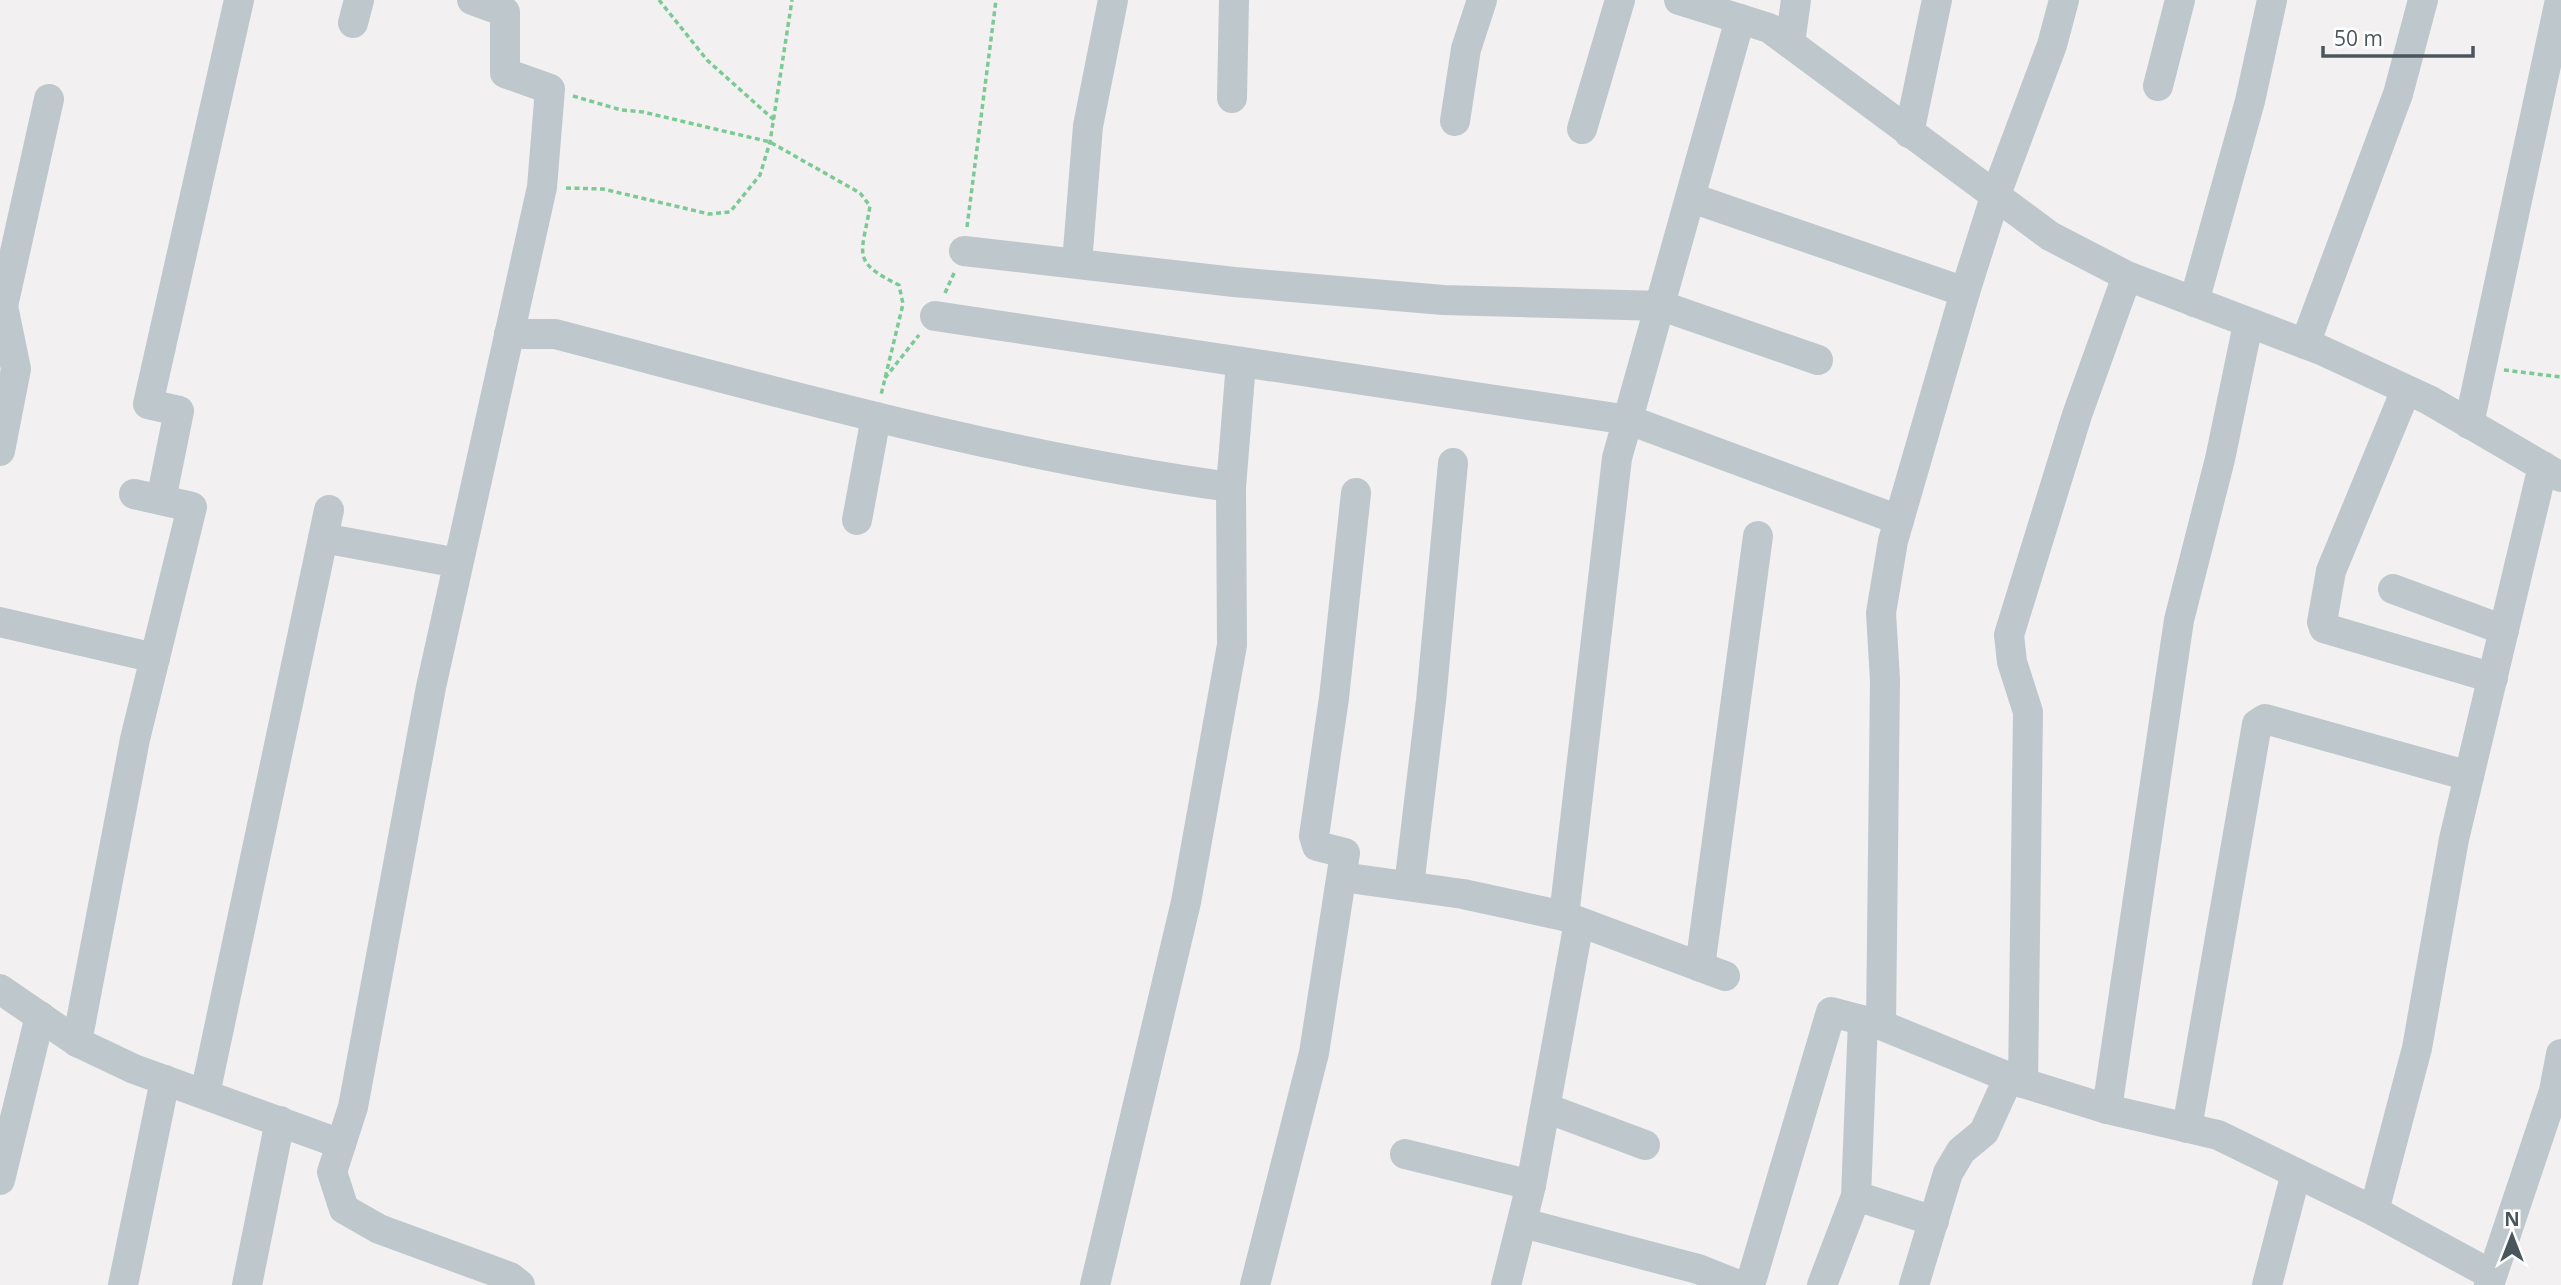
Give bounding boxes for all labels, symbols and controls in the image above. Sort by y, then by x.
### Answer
scale bar [2323,14,2474,58]
text: 50 m [2334,24,2383,52]
north arrow [2477,1201,2547,1271]
text: N [2504,1206,2520,1232]

